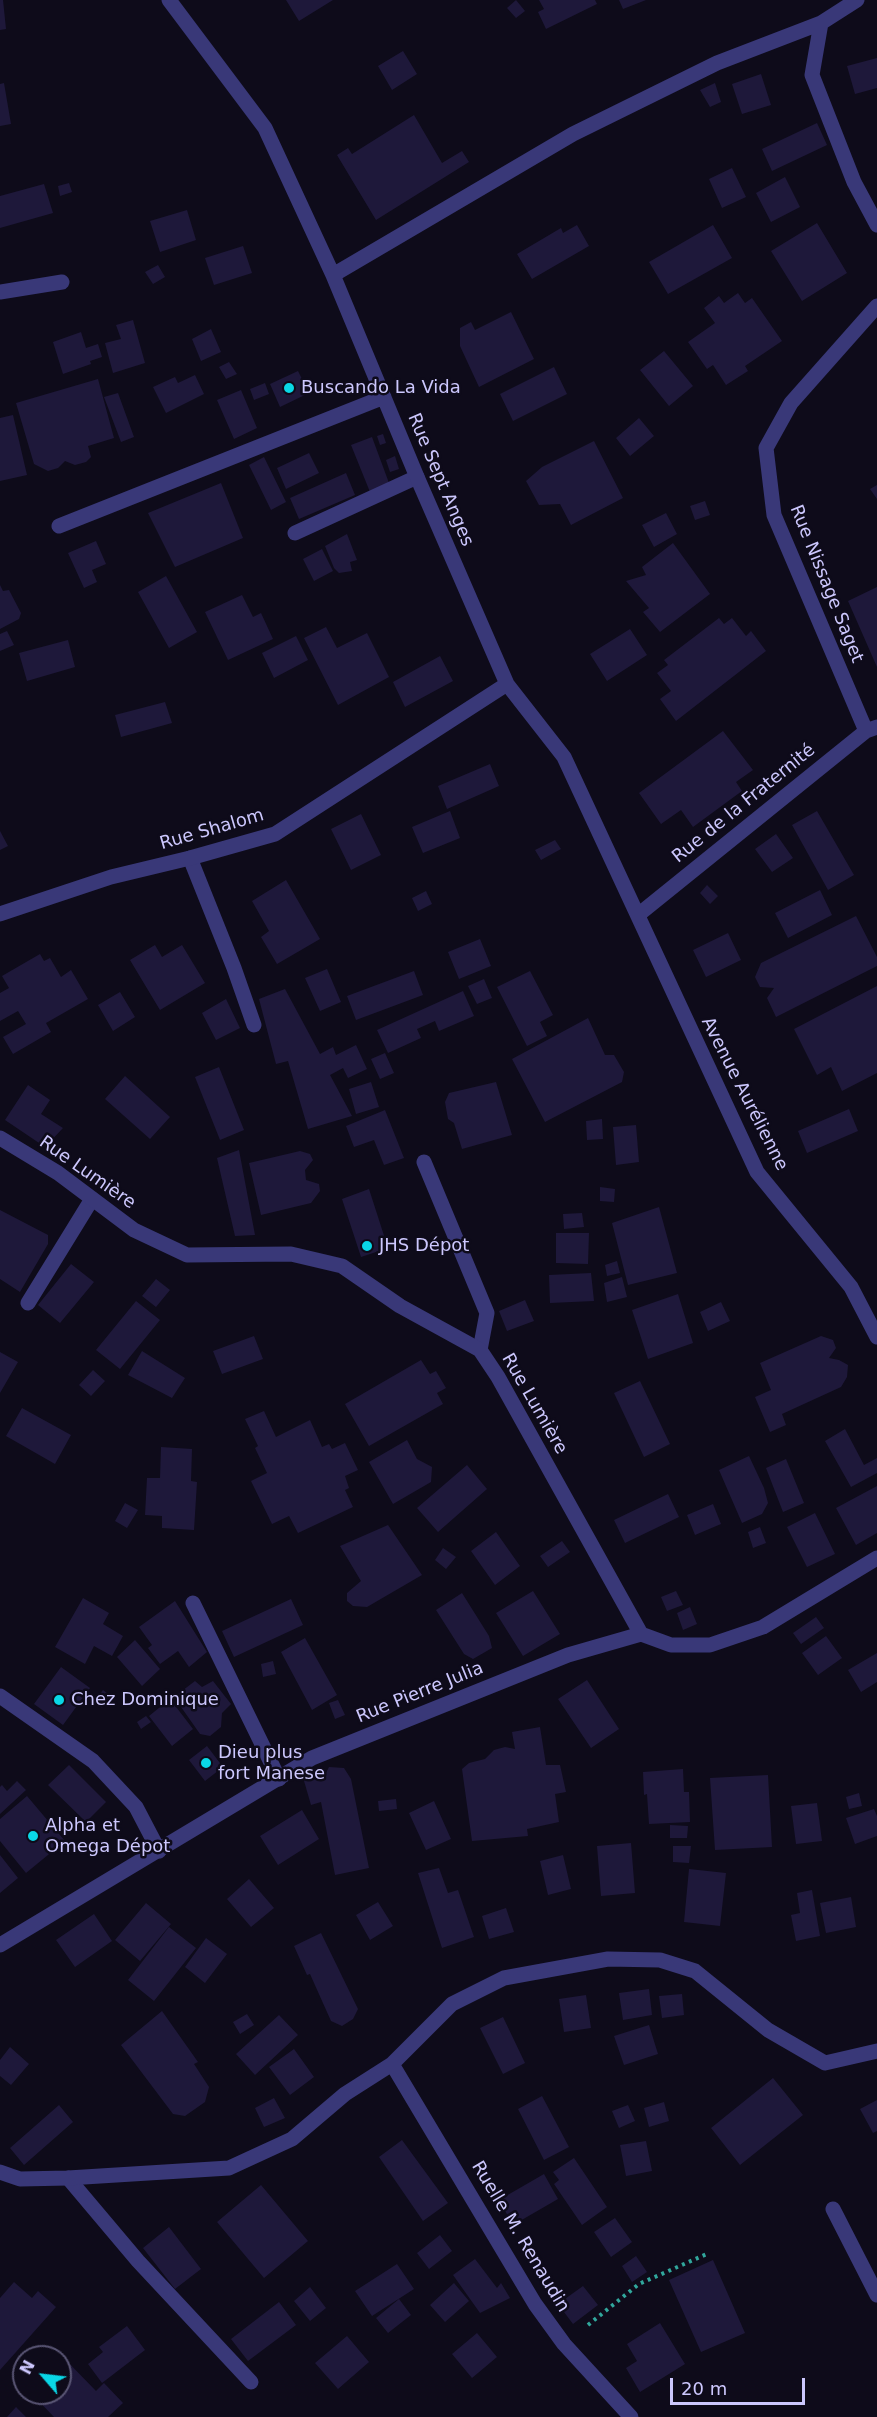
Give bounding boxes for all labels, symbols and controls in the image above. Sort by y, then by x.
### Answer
place label: Buscando La Vida [301,377,461,399]
marker: Buscando La Vida [282,381,296,395]
street label: Rue Sept Anges [402,410,478,550]
street label: Rue Nissage Saget [784,502,868,666]
street label: Rue de la Fraternité [668,740,820,868]
street label: Rue Shalom [157,805,267,855]
street label: Avenue Aurélienne [696,1014,792,1174]
street label: Rue Lumière [35,1132,139,1214]
place label: JHS Dépot [379,1235,469,1257]
marker: JHS Dépot [360,1239,374,1253]
street label: Rue Lumière [496,1350,572,1458]
street label: Rue Pierre Julia [353,1658,487,1728]
place label: Chez Dominique [71,1689,219,1711]
marker: Chez Dominique [52,1693,66,1707]
place label: Dieu plus fort Manese [218,1742,325,1784]
marker: Dieu plus fort Manese [199,1756,213,1770]
place label: Alpha et Omega Dépot [45,1815,170,1858]
marker: Alpha et Omega Dépot [26,1829,40,1843]
street label: Ruelle M. Renaudin [466,2158,574,2316]
north arrow [12,2345,72,2405]
text: N [16,2357,39,2378]
scale bar [673,2366,808,2404]
text: 20 m [681,2378,727,2399]

